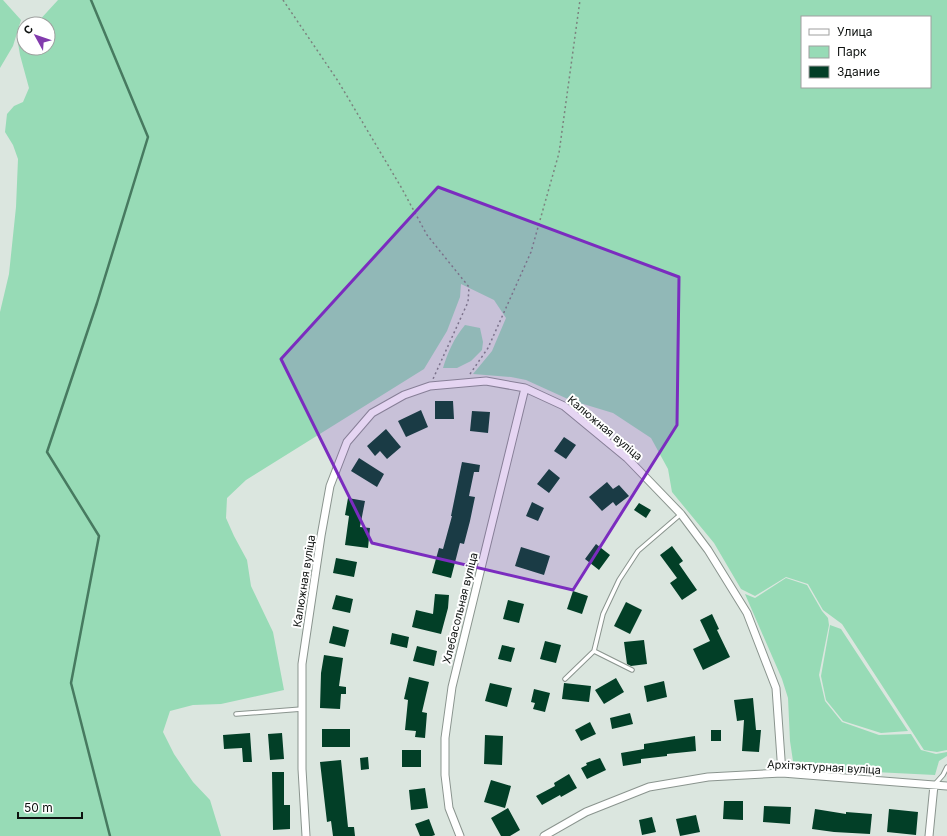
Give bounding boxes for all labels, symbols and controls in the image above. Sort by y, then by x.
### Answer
north arrow [16,16,56,56]
legend [801,16,931,88]
text: С [20,22,36,37]
text: Улица [837,24,872,39]
text: Парк [837,44,867,59]
text: Здание [837,64,880,79]
street label: Калюжная вуліца [565,393,645,463]
street label: Калюжная вуліца [290,534,318,628]
street label: Хлебасольная вуліца [439,551,481,665]
street label: Архітэктурная вуліца [767,757,881,777]
scale bar [18,794,82,820]
text: 50 m [24,800,53,815]

